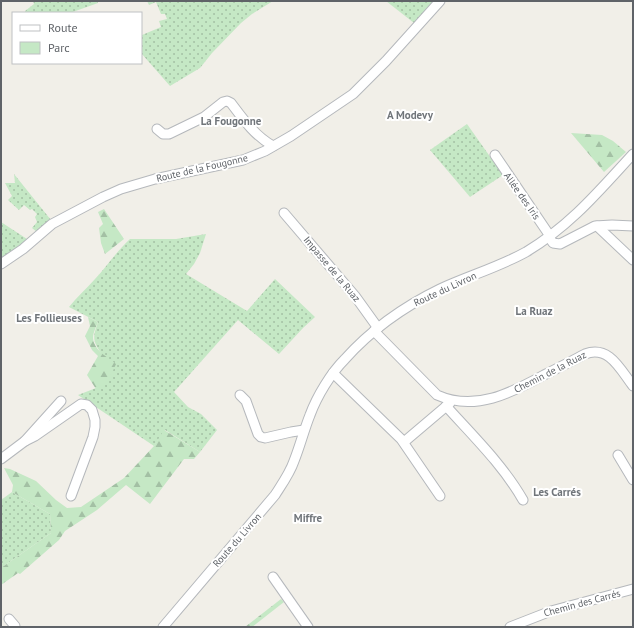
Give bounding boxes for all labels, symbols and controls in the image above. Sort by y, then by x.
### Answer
legend [12,12,142,64]
text: Route [48,20,78,35]
text: Parc [48,40,70,55]
district label: A Modevy [387,108,434,122]
district label: La Fougonne [201,114,262,128]
street label: Route de la Fougonne [155,151,249,185]
street label: Allée des Iris [501,170,543,222]
street label: Impasse de la Ruaz [301,233,363,305]
street label: Route du Livron [412,269,478,309]
district label: La Ruaz [516,304,552,318]
district label: Les Follieuses [16,311,82,325]
street label: Chemin de la Ruaz [512,348,588,396]
district label: Les Carrés [533,485,581,499]
street label: Route du Livron [210,510,264,570]
district label: Miffre [294,511,323,525]
street label: Chemin des Carrés [542,586,622,620]

